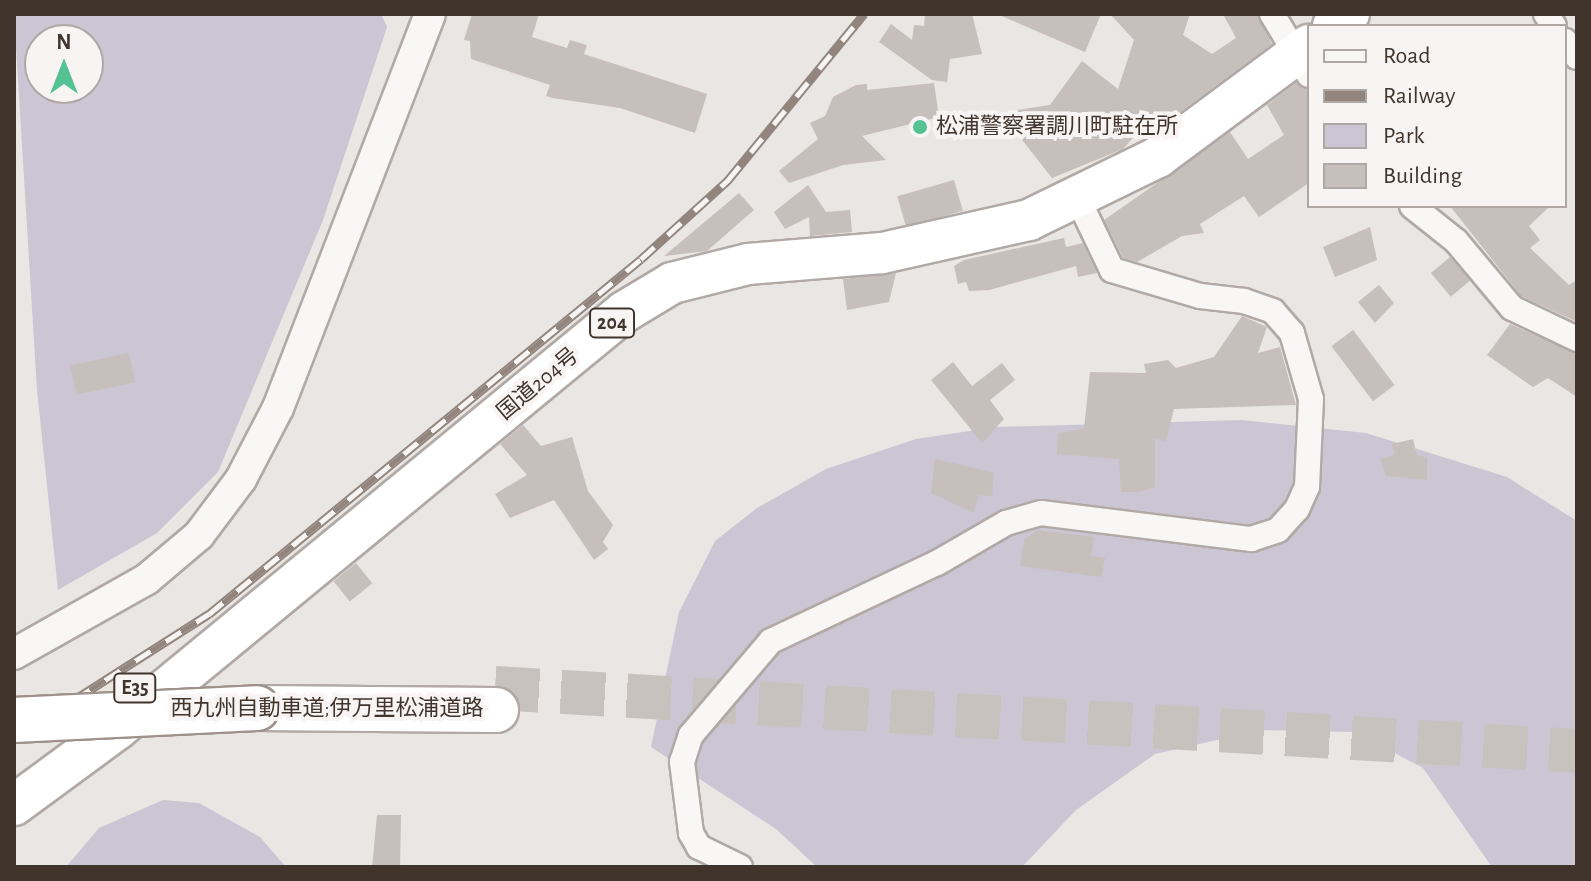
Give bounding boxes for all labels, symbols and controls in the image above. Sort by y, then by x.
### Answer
north arrow [24,24,104,104]
legend [1307,24,1567,208]
text: N [56,31,72,53]
text: Road [1383,44,1431,68]
text: Railway [1383,84,1455,108]
place label: 松浦警察署調川町駐在所 [936,114,1178,140]
marker: 松浦警察署調川町駐在所 [911,118,929,136]
text: Park [1383,124,1424,148]
text: Building [1383,164,1462,188]
road number: 204 [588,307,636,339]
street label: 国道204号 [492,342,584,426]
road number: E35 [113,672,157,704]
street label: 西九州自動車道;伊万里松浦道路 [170,696,484,722]

